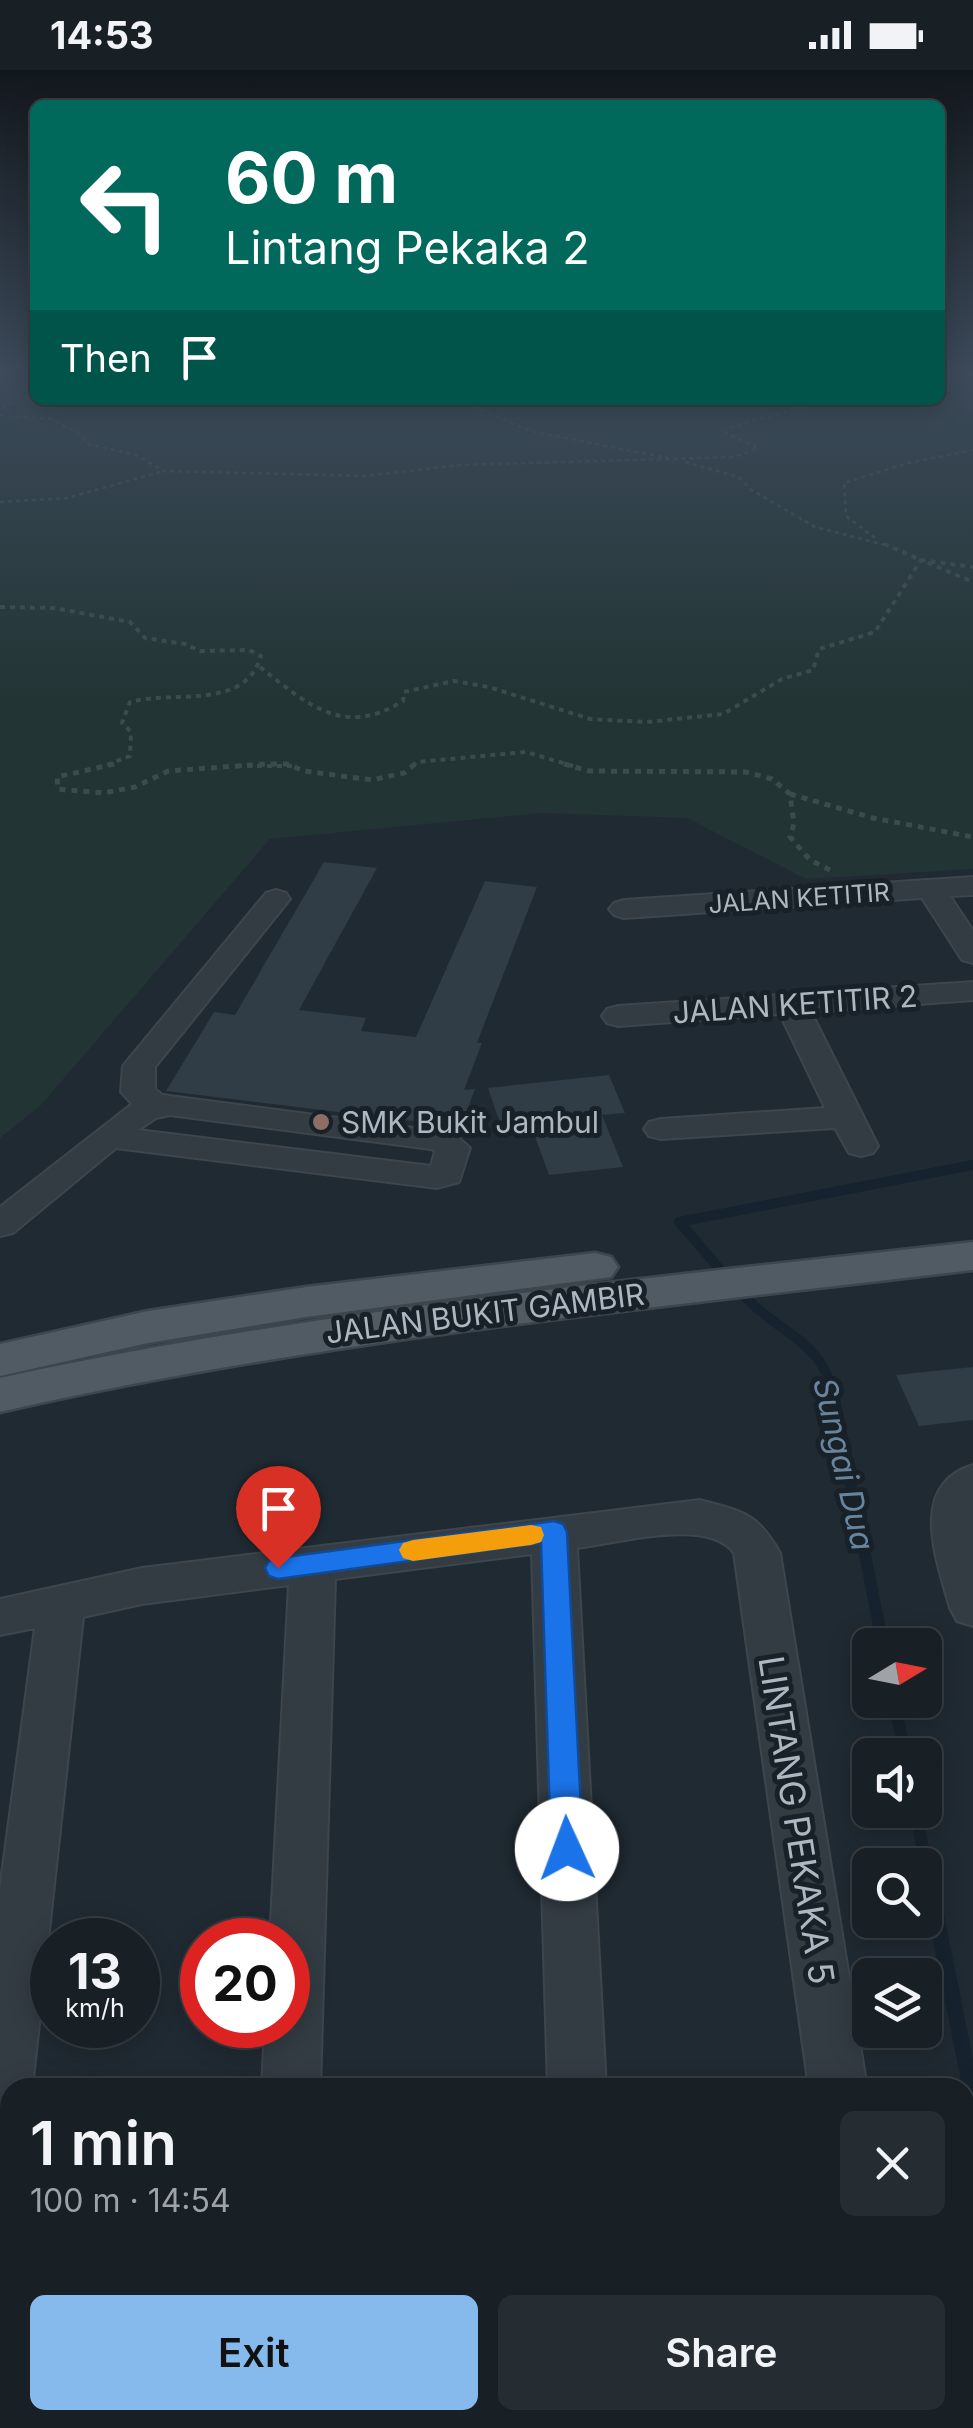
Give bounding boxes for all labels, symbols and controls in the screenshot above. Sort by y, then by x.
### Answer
text: 14:53 [50,12,154,58]
text: 60 m [225,135,398,220]
icon: left [60,140,190,270]
text: Lintang Pekaka 2 [225,220,590,275]
icon: arrive [172,330,227,385]
text: Then [60,335,152,381]
street label: JALAN KETITIR [707,877,891,919]
street label: JALAN KETITIR 2 [672,977,918,1031]
place label: SMK Bukit Jambul [341,1104,599,1140]
marker: SMK Bukit Jambul [310,1111,332,1133]
street label: JALAN BUKIT GAMBIR [324,1276,646,1350]
water label: Sungai Dua [805,1374,883,1554]
pin [236,1466,321,1569]
icon: arrive [251,1481,306,1536]
north arrow [852,1628,942,1718]
map controls [852,1628,942,2048]
street label: LINTANG PEKAKA 5 [750,1653,844,1987]
button: sound [852,1738,942,1828]
position arrow [515,1797,619,1901]
button: search [852,1848,942,1938]
speed limit sign: 20 [180,1918,310,2048]
text: 13 [68,1941,122,2001]
button: layers [852,1958,942,2048]
text: km/h [65,1993,125,2023]
text: 1 min [30,2107,177,2179]
button: close [840,2111,945,2216]
text: 100 m · 14:54 [30,2181,231,2220]
button: Exit [30,2295,478,2410]
button: Share [498,2295,945,2410]

